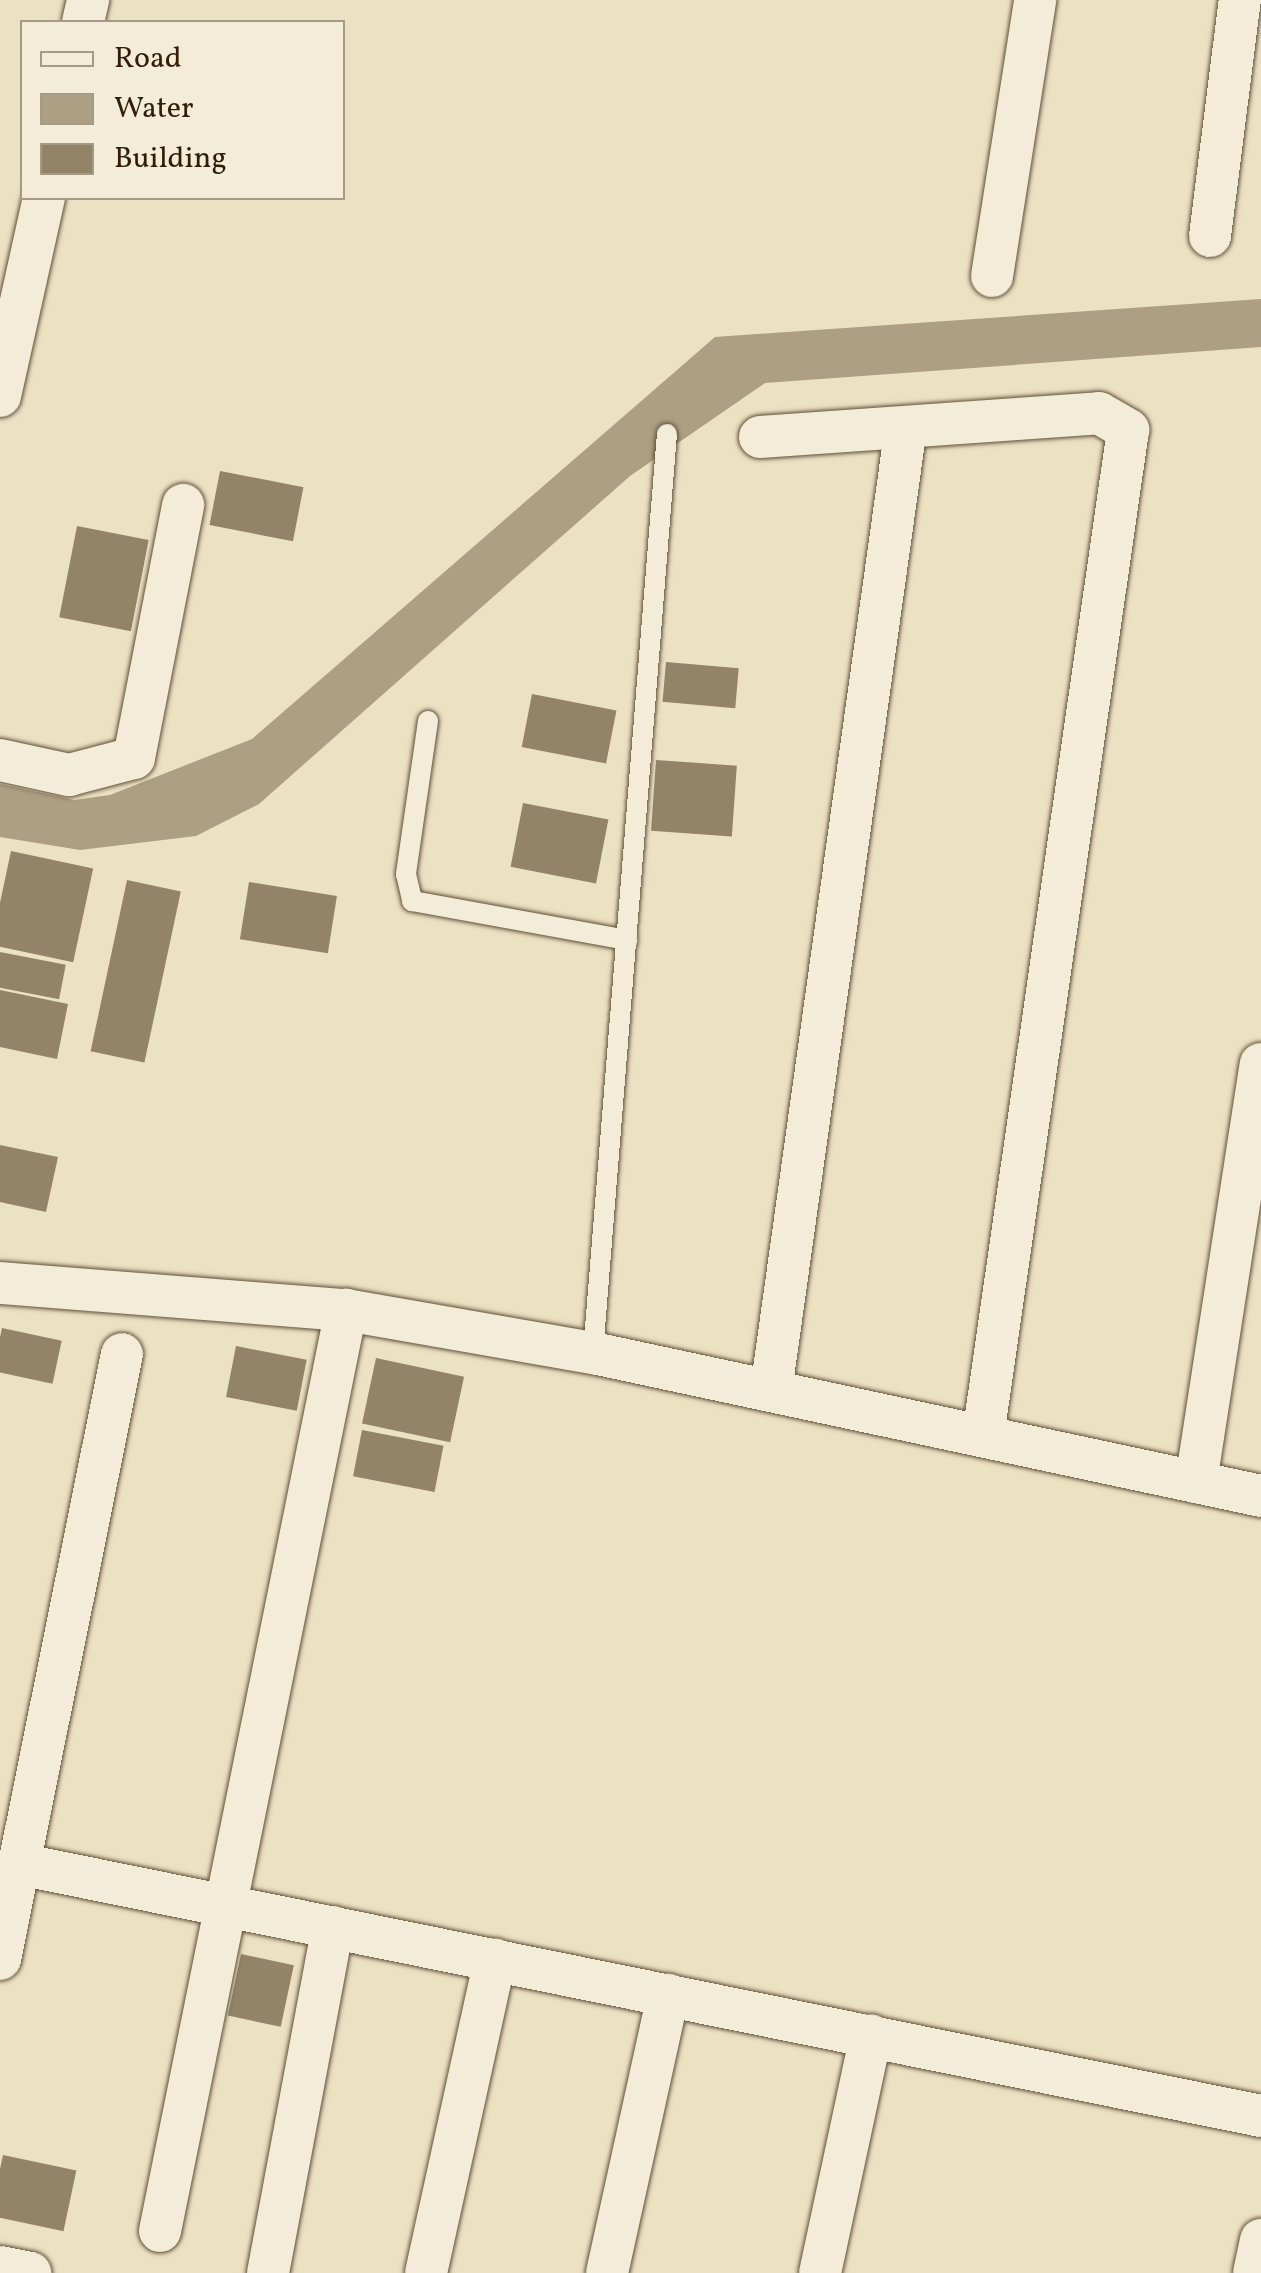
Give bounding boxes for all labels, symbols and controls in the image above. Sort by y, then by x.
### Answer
legend [20,20,345,200]
text: Road [114,38,182,80]
text: Water [114,88,194,130]
text: Building [114,138,227,180]

